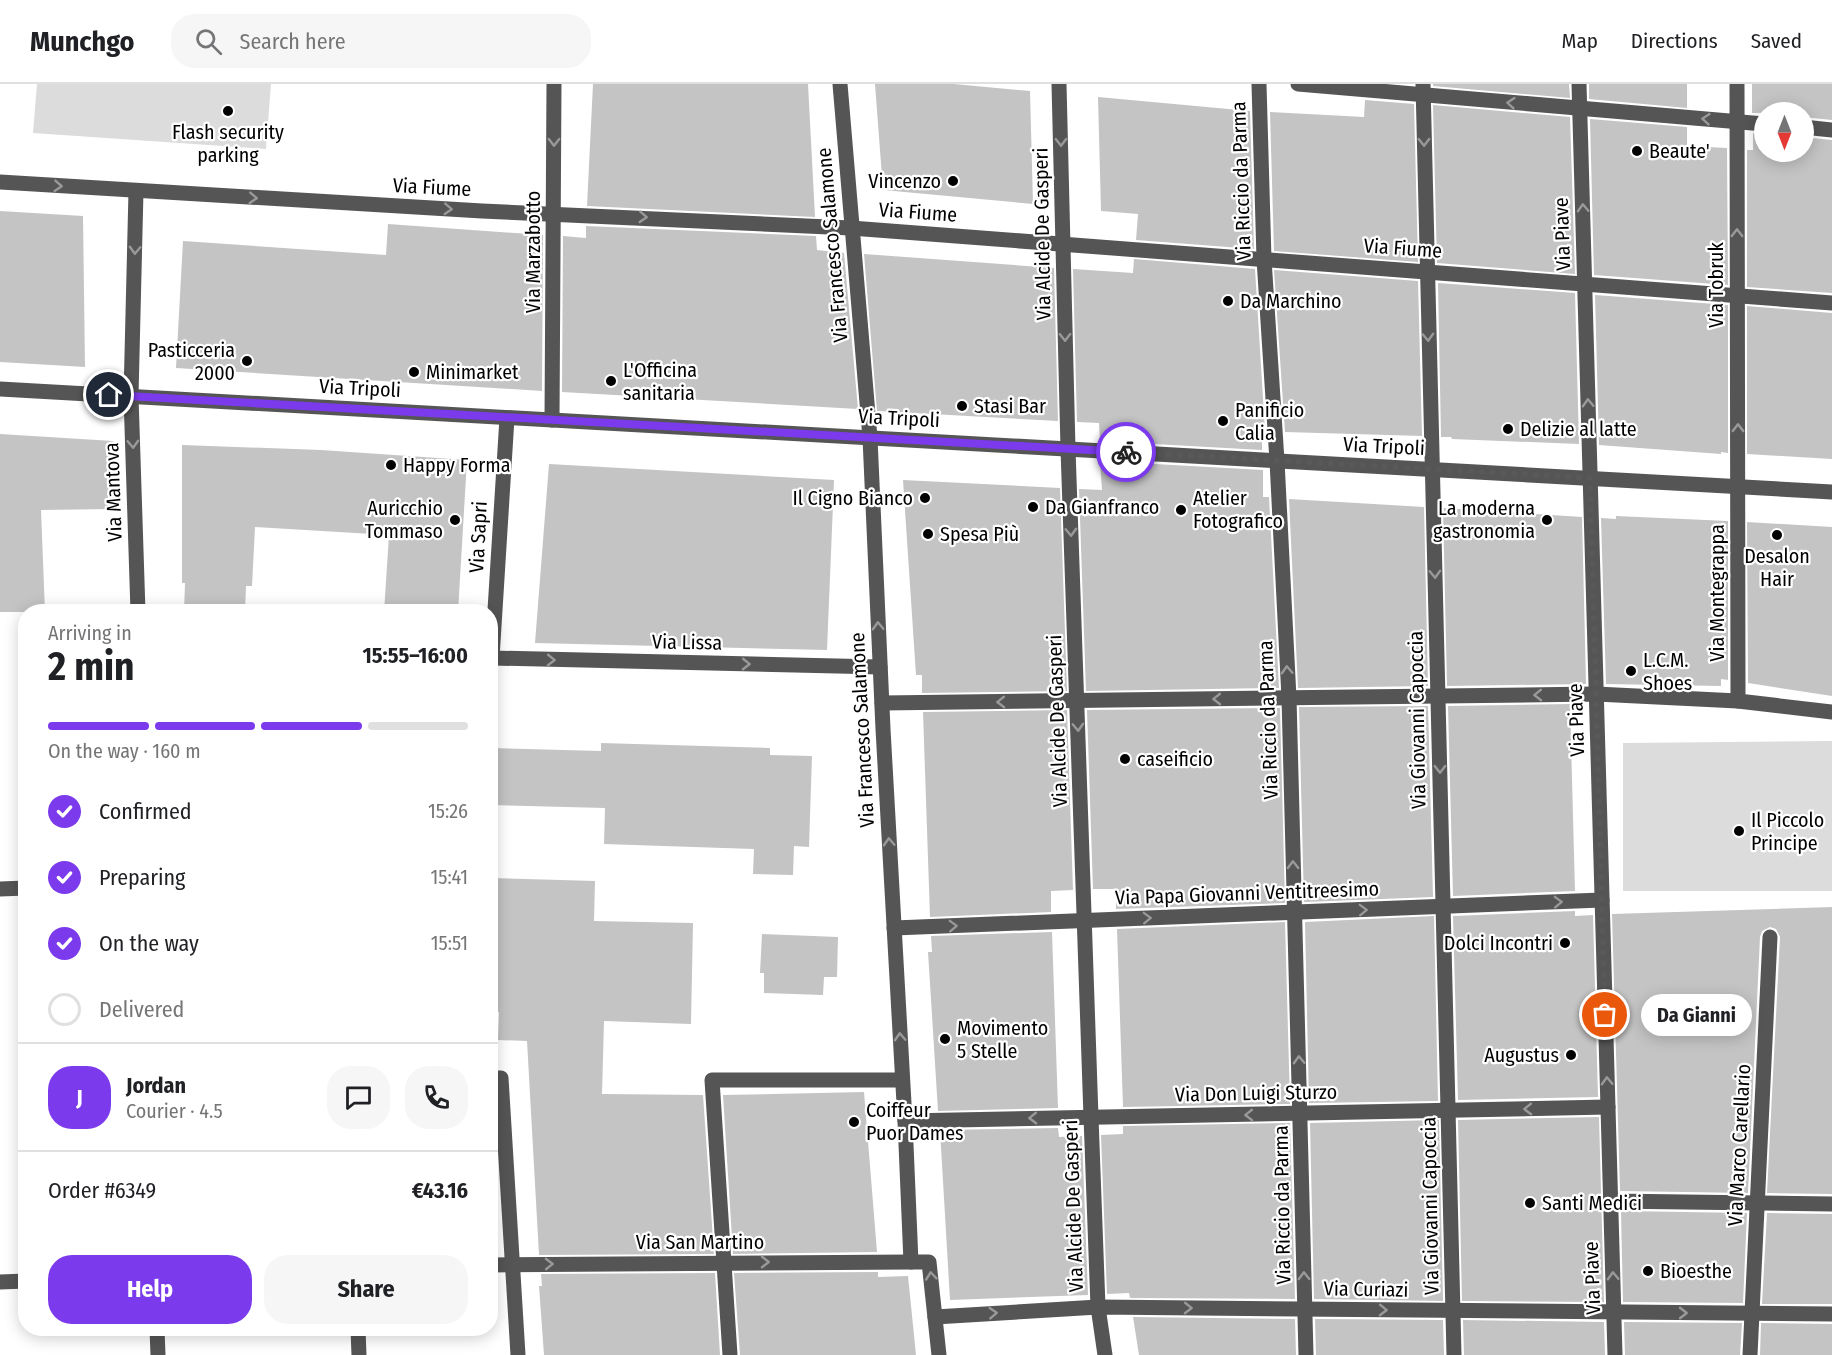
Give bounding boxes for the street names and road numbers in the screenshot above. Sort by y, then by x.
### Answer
street label: Via Riccio da Parma [1226,101,1256,261]
street label: Via Francesco Salamone [812,147,852,343]
street label: Via Alcide De Gasperi [1028,147,1056,321]
street label: Via Fiume [392,173,472,201]
street label: Via Marzabotto [521,191,545,313]
street label: Via Fiume [878,197,958,227]
street label: Via Piave [1549,197,1575,271]
street label: Via Fiume [1363,233,1443,263]
street label: Via Tobruk [1704,241,1728,328]
street label: Via Tripoli [318,374,402,402]
street label: Via Tripoli [857,404,941,432]
street label: Via Tripoli [1342,432,1426,460]
street label: Via Mantova [99,442,127,542]
street label: Via Sapri [464,500,492,574]
street label: Via Montegrappa [1705,524,1729,662]
street label: Via Lissa [652,629,722,655]
street label: Via Giovanni Capoccia [1403,631,1431,809]
street label: Via Francesco Salamone [845,632,879,828]
street label: Via Alcide De Gasperi [1042,634,1072,808]
street label: Via Riccio da Parma [1253,640,1283,800]
street label: Via Piave [1563,683,1589,757]
street label: Via Papa Giovanni Ventitreesimo [1115,876,1379,910]
street label: Via Marco Carellario [1723,1063,1755,1227]
street label: Via Don Luigi Sturzo [1175,1080,1337,1106]
street label: Via Giovanni Capoccia [1416,1117,1444,1295]
street label: Via Alcide De Gasperi [1058,1119,1088,1293]
street label: Via Riccio da Parma [1269,1125,1295,1285]
street label: Via San Martino [636,1230,764,1254]
street label: Via Piave [1579,1241,1605,1315]
street label: Via Curiazi [1323,1276,1409,1302]

